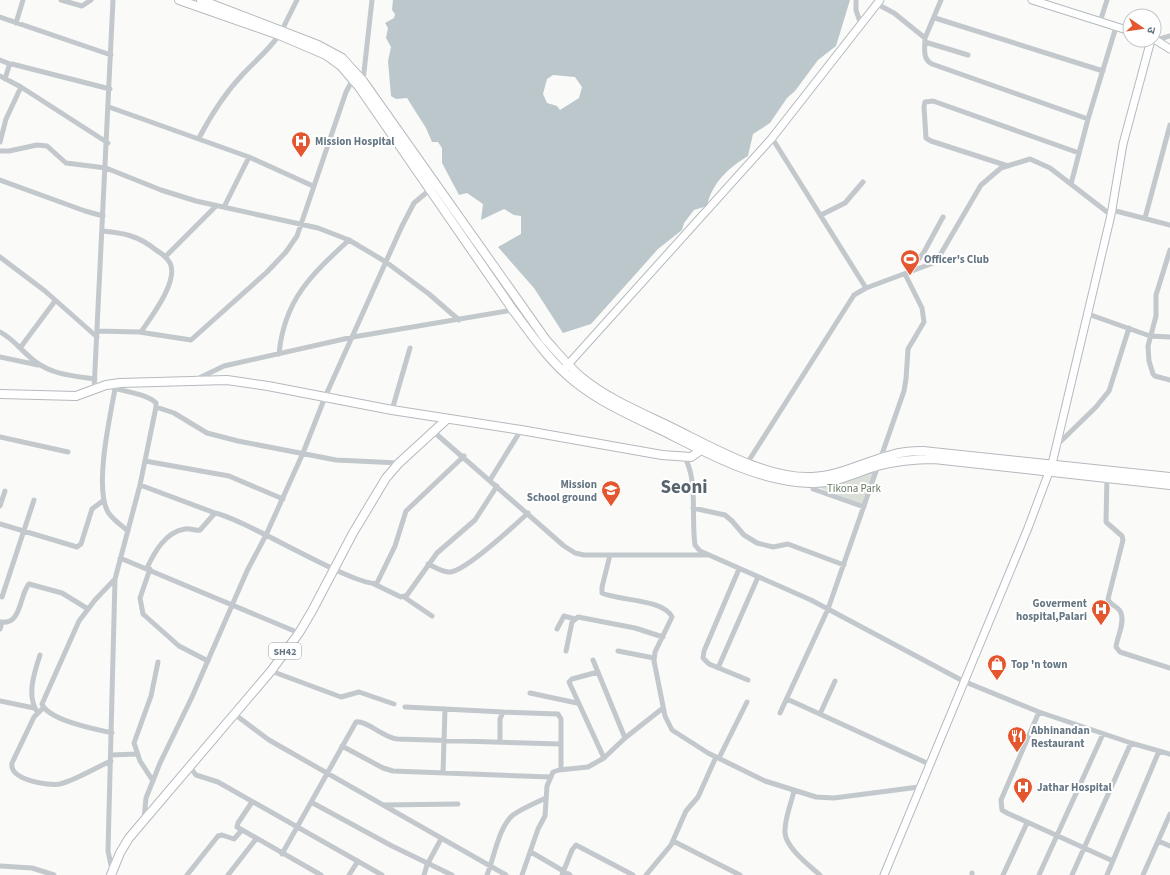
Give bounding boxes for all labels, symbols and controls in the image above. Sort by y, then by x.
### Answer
north arrow [1122,8,1162,48]
text: उ [1143,25,1159,36]
hospital icon: Mission Hospital [290,130,312,158]
place label: Mission Hospital [315,134,395,149]
sports icon: Officer's Club [899,248,921,276]
place label: Officer's Club [924,252,989,267]
district label: Seoni [660,474,708,501]
place label: Mission School ground [527,477,597,505]
school or university icon: Mission School ground [600,479,622,507]
park label: Tikona Park [827,481,882,496]
place label: Goverment hospital,Palari [1016,596,1088,624]
hospital icon: Goverment hospital,Palari [1090,598,1112,626]
road number: SH42 [269,643,301,659]
shop icon: Top 'n town [986,653,1008,681]
place label: Top 'n town [1011,657,1068,672]
place label: Abhinandan Restaurant [1030,723,1090,751]
restaurant icon: Abhinandan Restaurant [1006,725,1028,753]
hospital icon: Jathar Hospital [1012,776,1034,804]
place label: Jathar Hospital [1037,780,1113,795]

